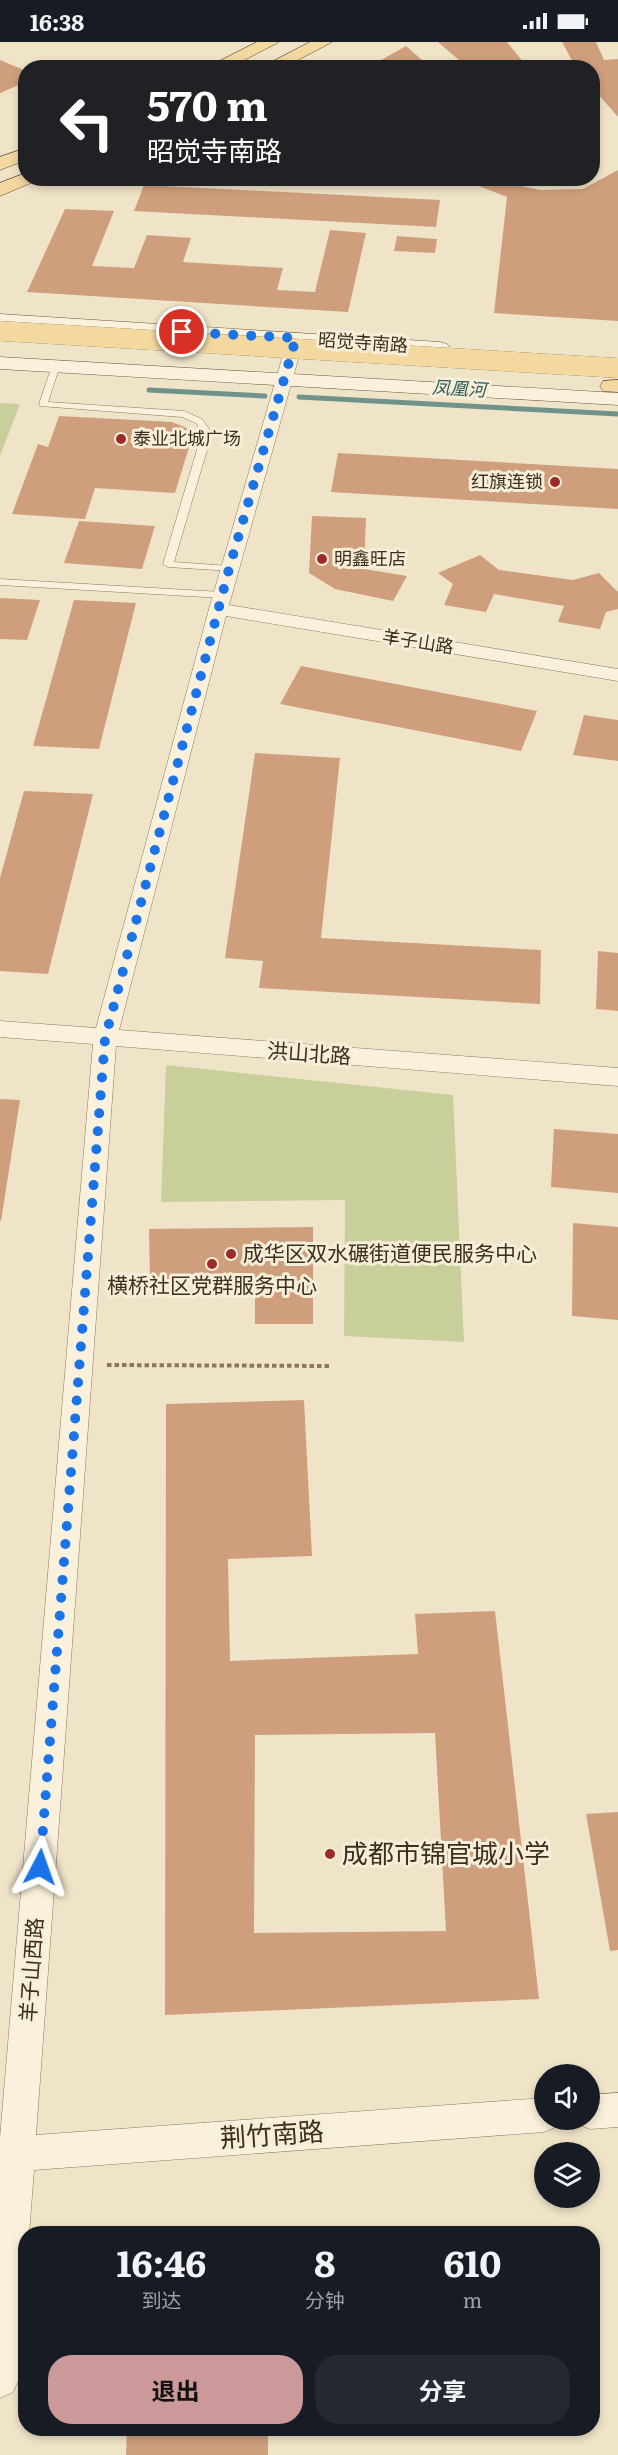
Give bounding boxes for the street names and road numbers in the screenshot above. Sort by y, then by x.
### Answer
street label: 昭觉寺南路 [317,325,409,358]
street label: 羊子山路 [381,622,456,659]
street label: 洪山北路 [266,1033,352,1070]
street label: 羊子山西路 [10,1916,49,2023]
street label: 荆竹南路 [219,2109,325,2156]

